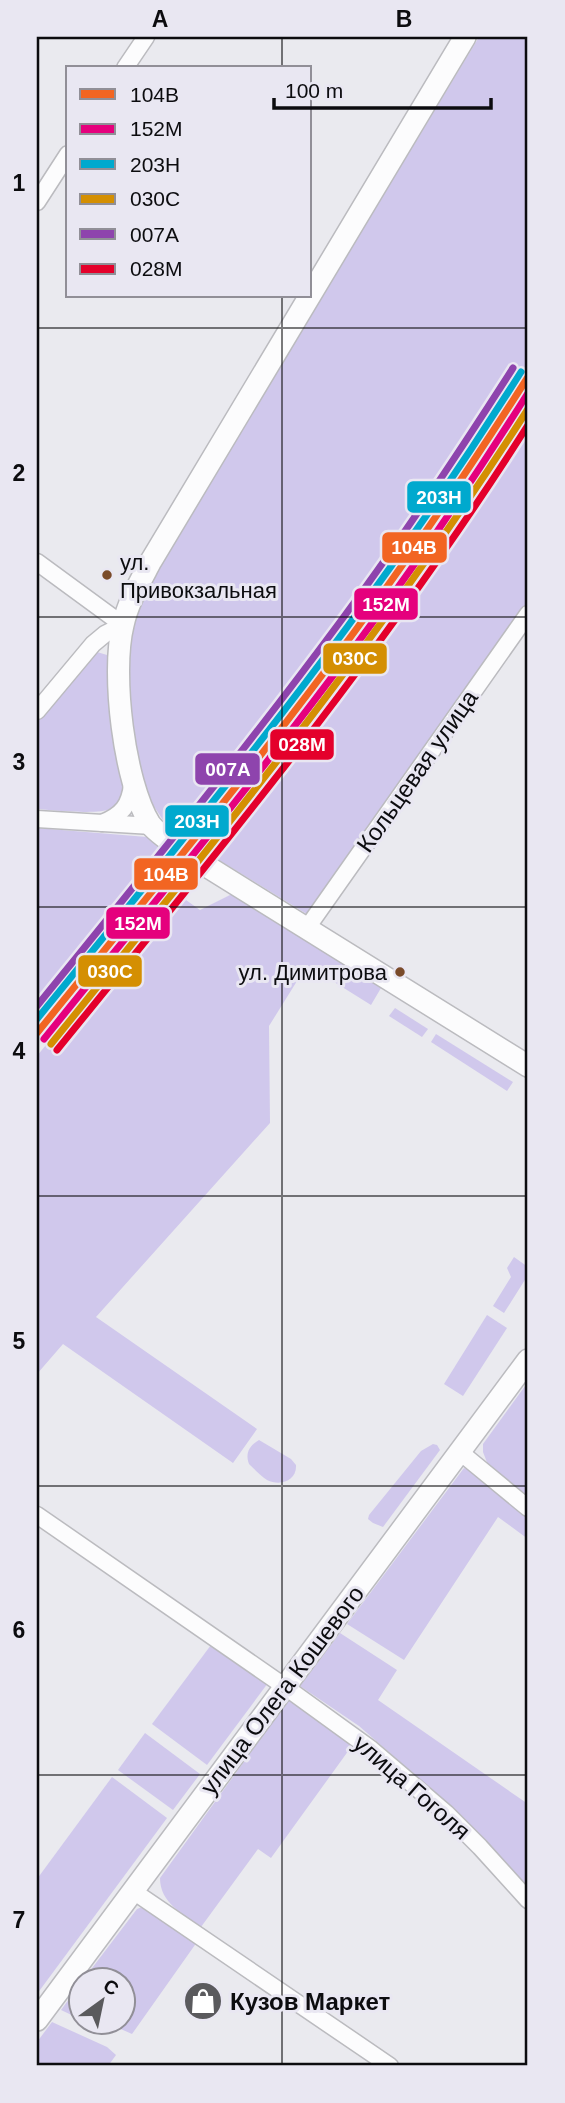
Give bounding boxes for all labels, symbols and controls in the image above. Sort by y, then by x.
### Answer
text: A [152,6,168,32]
text: B [396,6,412,32]
legend [66,66,312,298]
scale bar [274,66,491,110]
text: 100 m [285,79,343,102]
text: 104В [130,83,179,106]
text: 152М [130,117,183,140]
text: 203Н [130,153,180,176]
text: 1 [13,170,26,196]
text: 030C [130,187,180,210]
text: 007А [130,223,179,246]
text: 028М [130,257,183,280]
text: 2 [13,460,25,486]
line badge: 203Н [406,480,472,514]
text: 203Н [416,487,462,508]
line badge: 104В [381,531,448,564]
text: 104В [391,537,437,558]
place label: ул. Привокзальная [120,550,277,603]
marker: ул. Привокзальная [100,568,114,582]
line badge: 152М [353,587,419,621]
text: 152М [362,594,410,615]
line badge: 030C [322,642,388,675]
text: 030C [332,648,378,669]
street label: Кольцевая улица [351,684,483,857]
line badge: 028М [269,728,335,761]
text: 028М [278,734,326,755]
text: 3 [13,749,25,775]
line badge: 007А [194,752,261,786]
text: 007А [205,759,251,780]
line badge: 203Н [164,804,230,838]
text: 203Н [174,811,220,832]
line badge: 104В [133,857,199,891]
text: 104В [143,864,189,885]
line badge: 152М [105,906,171,940]
text: 152М [114,913,162,934]
line badge: 030C [77,954,143,988]
place label: ул. Димитрова [239,960,388,985]
text: 030C [87,961,133,982]
marker: ул. Димитрова [393,965,407,979]
text: 4 [13,1038,26,1064]
text: 5 [13,1328,26,1354]
street label: улица Олега Кошевого [195,1580,369,1800]
text: 6 [13,1617,25,1643]
street label: улица Гоголя [348,1729,476,1845]
text: 7 [13,1907,25,1933]
north arrow [66,1966,136,2036]
text: С [100,1975,123,2000]
shop icon: Кузов Маркет [182,1980,224,2022]
place label: Кузов Маркет [230,1988,390,2015]

